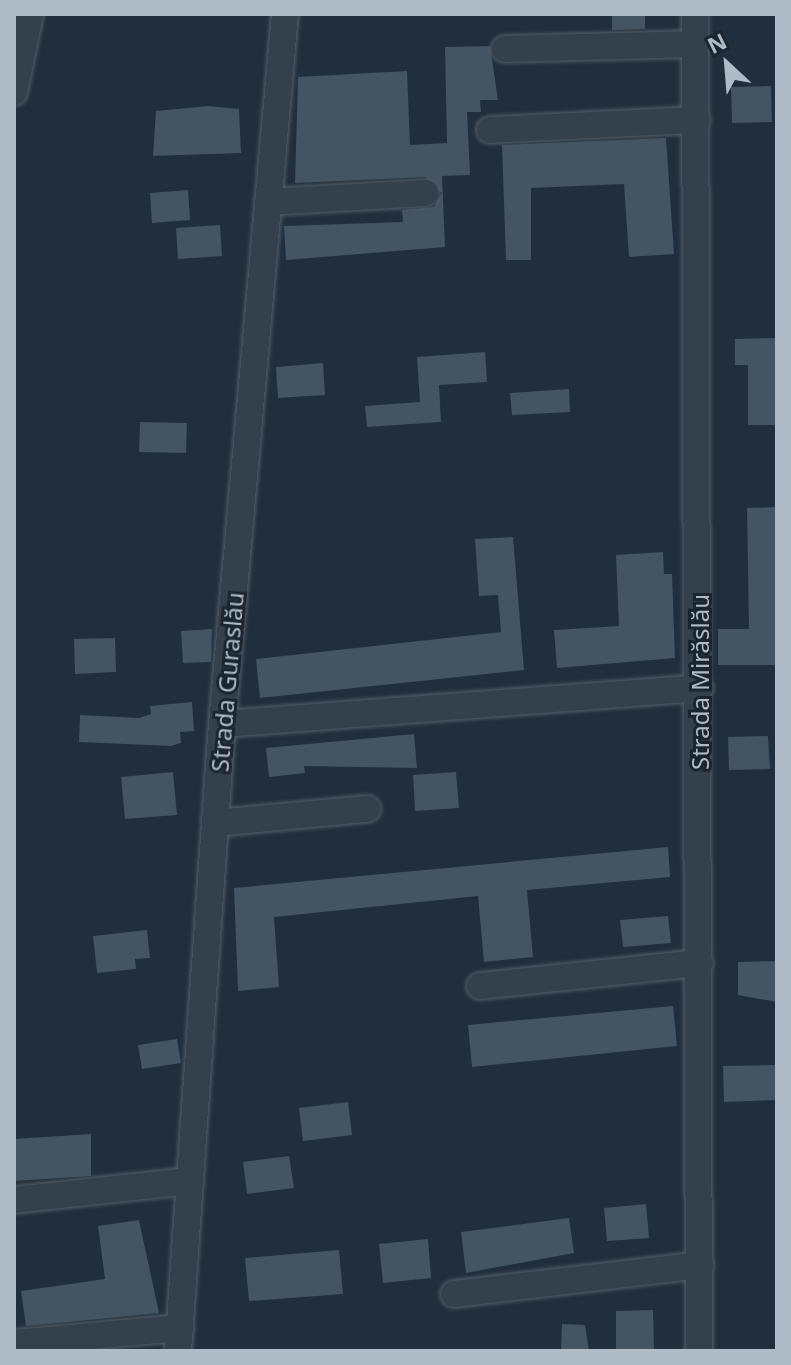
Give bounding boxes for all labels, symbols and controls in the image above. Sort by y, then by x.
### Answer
north arrow [687,24,767,104]
text: N [702,25,731,60]
street label: Strada Guraslău [205,591,249,773]
street label: Strada Mirăslău [686,594,714,770]

